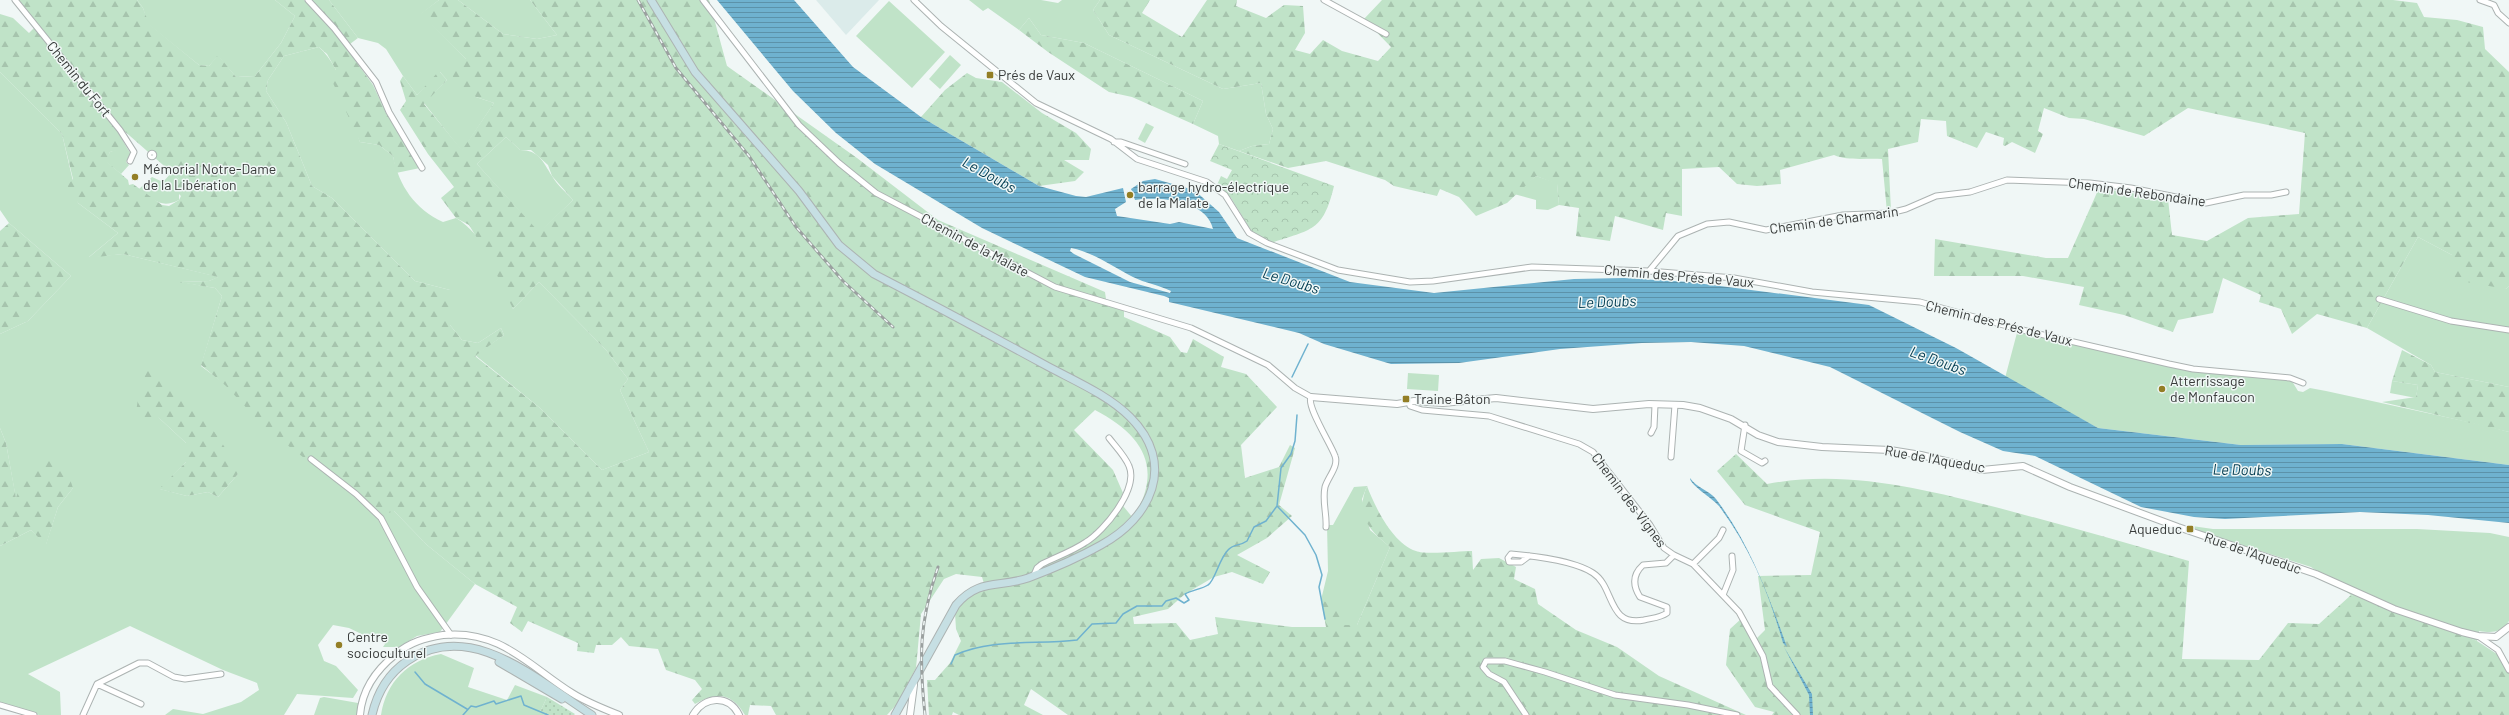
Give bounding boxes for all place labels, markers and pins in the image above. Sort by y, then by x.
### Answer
place label: Prés de Vaux [998,66,1075,83]
marker: Prés de Vaux [985,70,995,80]
place label: Mémorial Notre-Dame de la Libération [143,160,276,193]
marker: Mémorial Notre-Dame de la Libération [130,172,140,182]
place label: barrage hydro-électrique de la Malate [1138,178,1289,211]
marker: barrage hydro-électrique de la Malate [1125,190,1135,200]
place label: Atterrissage de Monfaucon [2170,372,2255,405]
marker: Atterrissage de Monfaucon [2157,384,2167,394]
place label: Traine Bâton [1414,390,1491,407]
marker: Traine Bâton [1401,394,1411,404]
place label: Aqueduc [2129,520,2182,537]
marker: Aqueduc [2185,524,2195,534]
place label: Centre socioculturel [347,628,426,661]
marker: Centre socioculturel [334,640,344,650]

